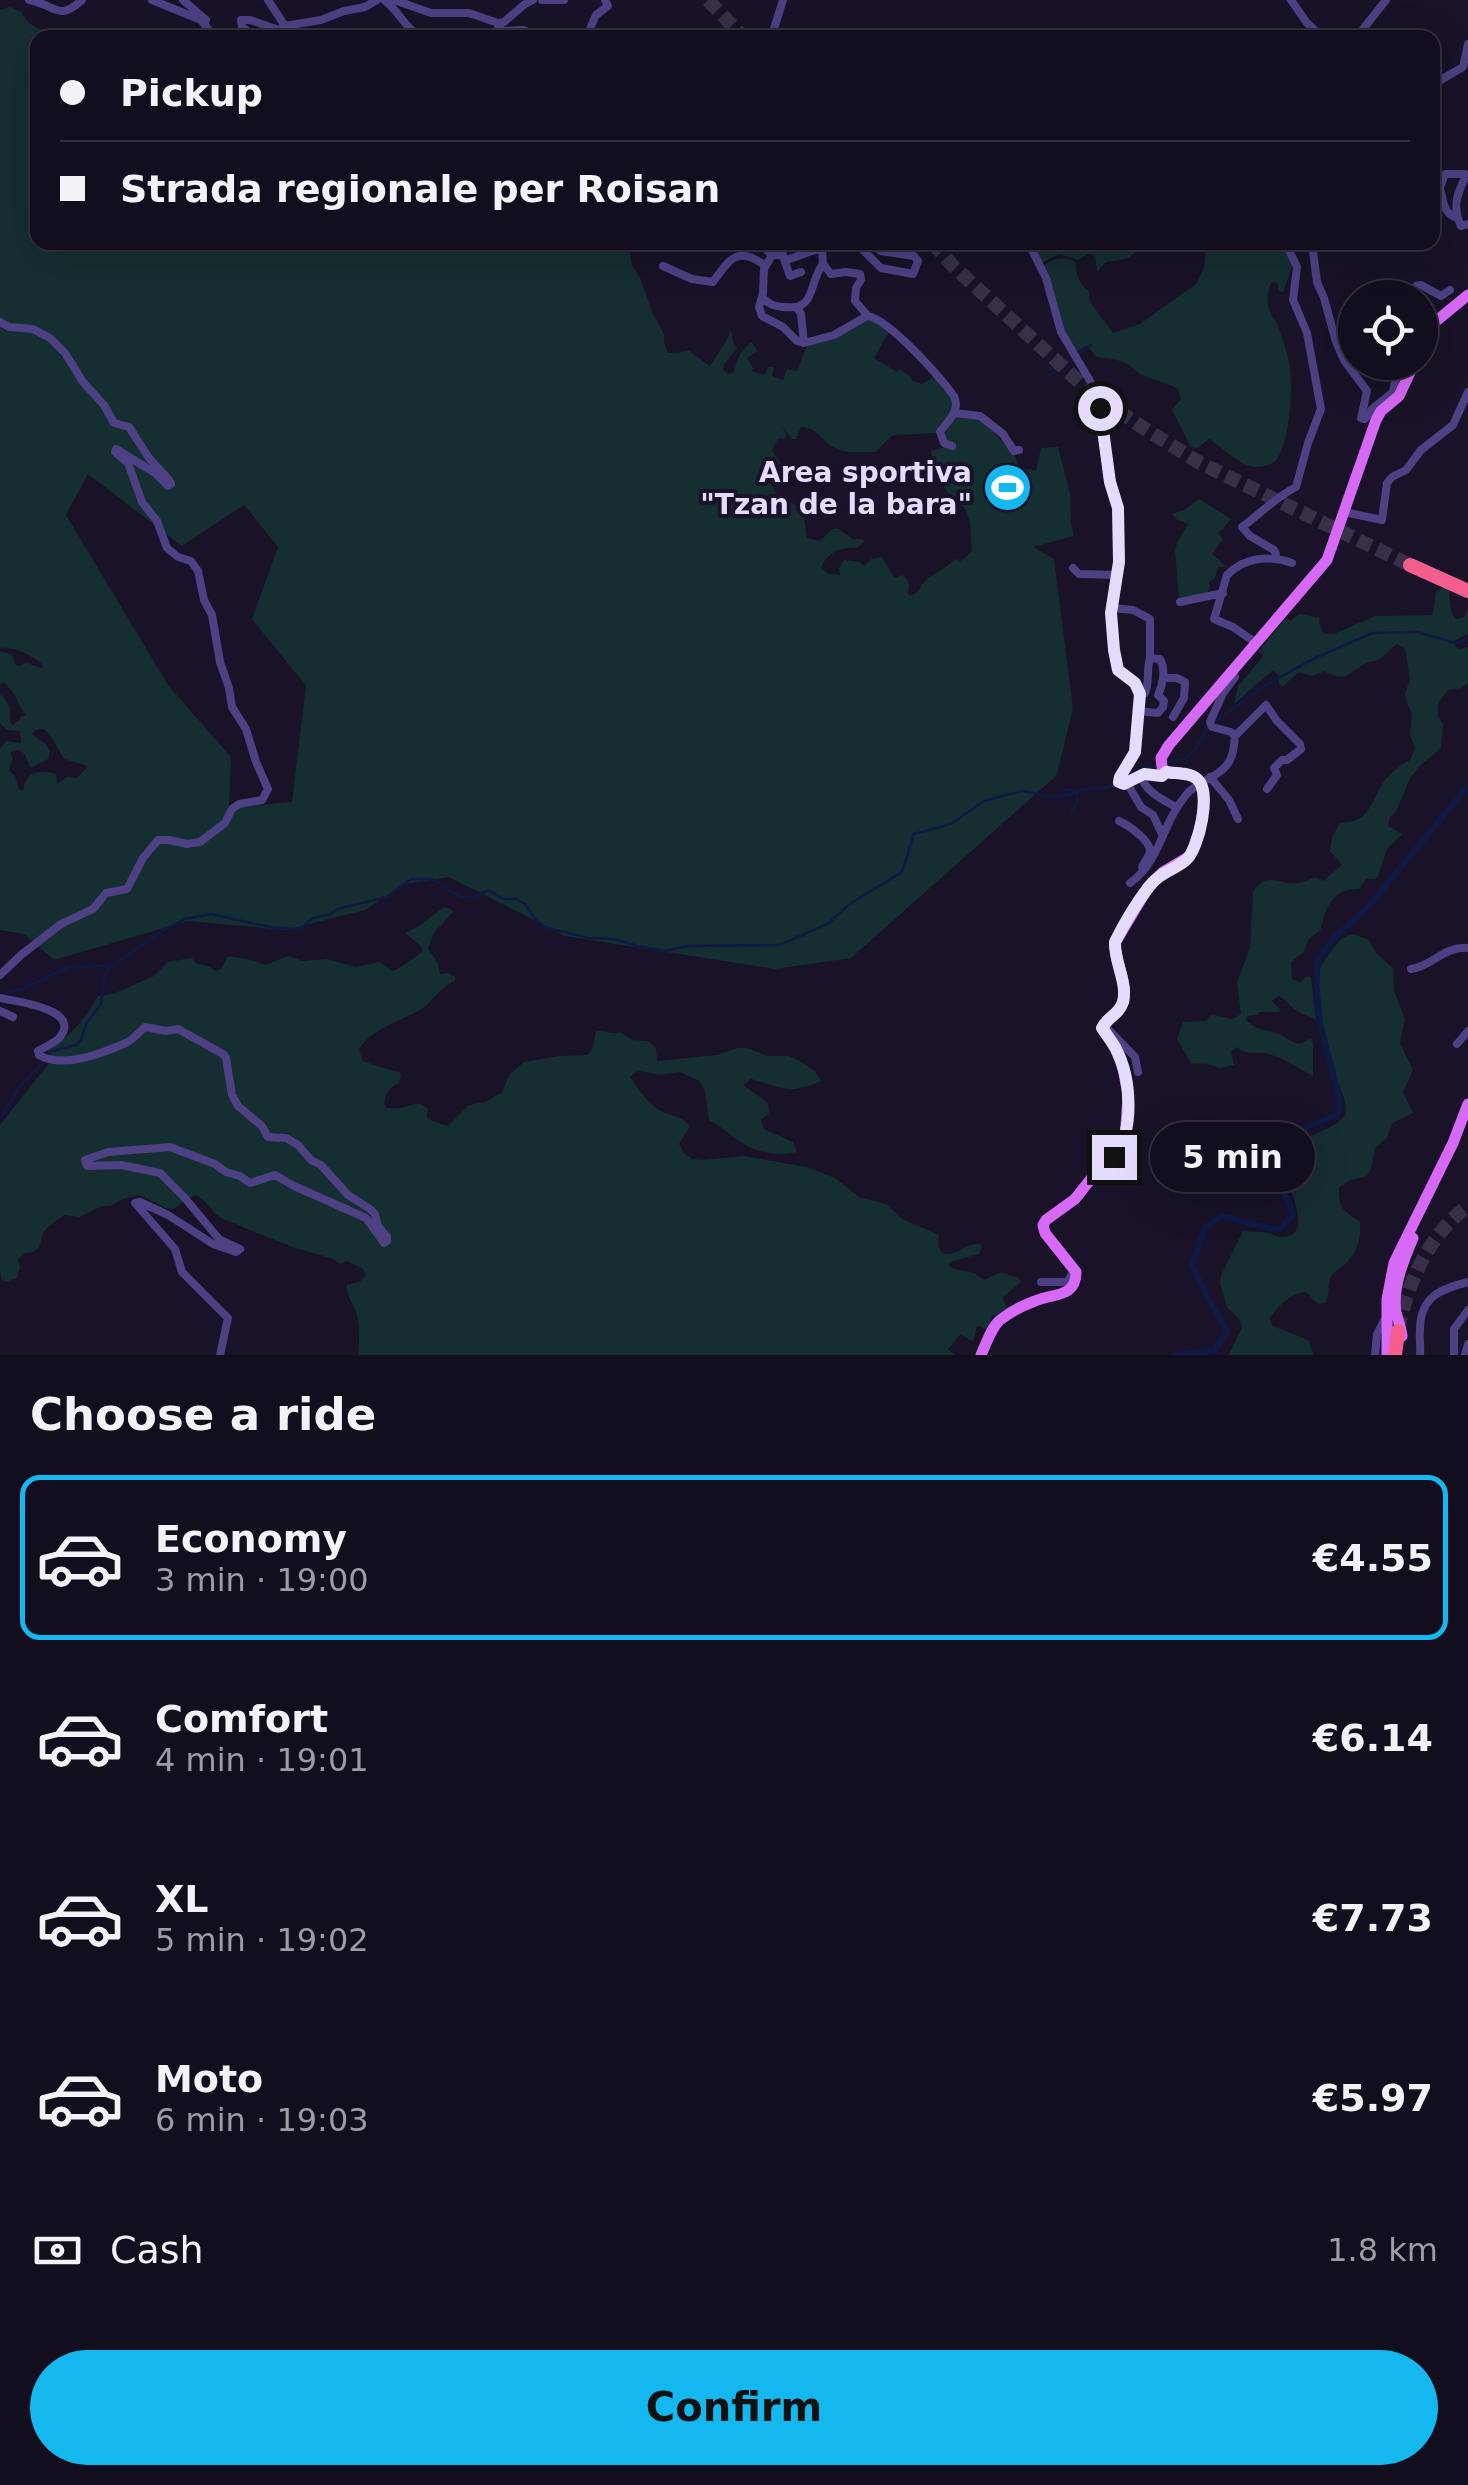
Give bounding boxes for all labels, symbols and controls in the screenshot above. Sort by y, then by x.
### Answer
text: Pickup [120,71,263,115]
text: Strada regionale per Roisan [120,167,720,211]
map controls [1338,280,1438,380]
button: locate [1338,280,1438,380]
route start [1078,386,1123,431]
place label: Area sportiva "Tzan de la bara" [700,456,972,521]
sports icon: Area sportiva "Tzan de la bara" [981,462,1033,514]
callout: 5 min [1149,1122,1314,1192]
route end [1092,1135,1137,1180]
text: 5 min [1182,1138,1283,1176]
text: Choose a ride [30,1388,376,1441]
icon: car [35,1513,125,1603]
text: Economy [155,1517,347,1561]
text: €4.55 [1313,1536,1433,1580]
text: 3 min · 19:00 [155,1561,369,1599]
icon: car [35,1693,125,1783]
text: Comfort [155,1697,328,1741]
text: €6.14 [1313,1716,1433,1760]
text: 4 min · 19:01 [155,1741,369,1779]
icon: car [35,1873,125,1963]
text: XL [155,1877,209,1921]
text: €7.73 [1313,1896,1433,1940]
text: 5 min · 19:02 [155,1921,369,1959]
icon: car [35,2053,125,2143]
text: Moto [155,2057,263,2101]
text: €5.97 [1313,2076,1433,2120]
text: 6 min · 19:03 [155,2101,369,2139]
icon: cash [30,2223,85,2278]
text: Cash [110,2228,204,2272]
text: 1.8 km [1327,2231,1438,2269]
button: Confirm [30,2350,1438,2465]

